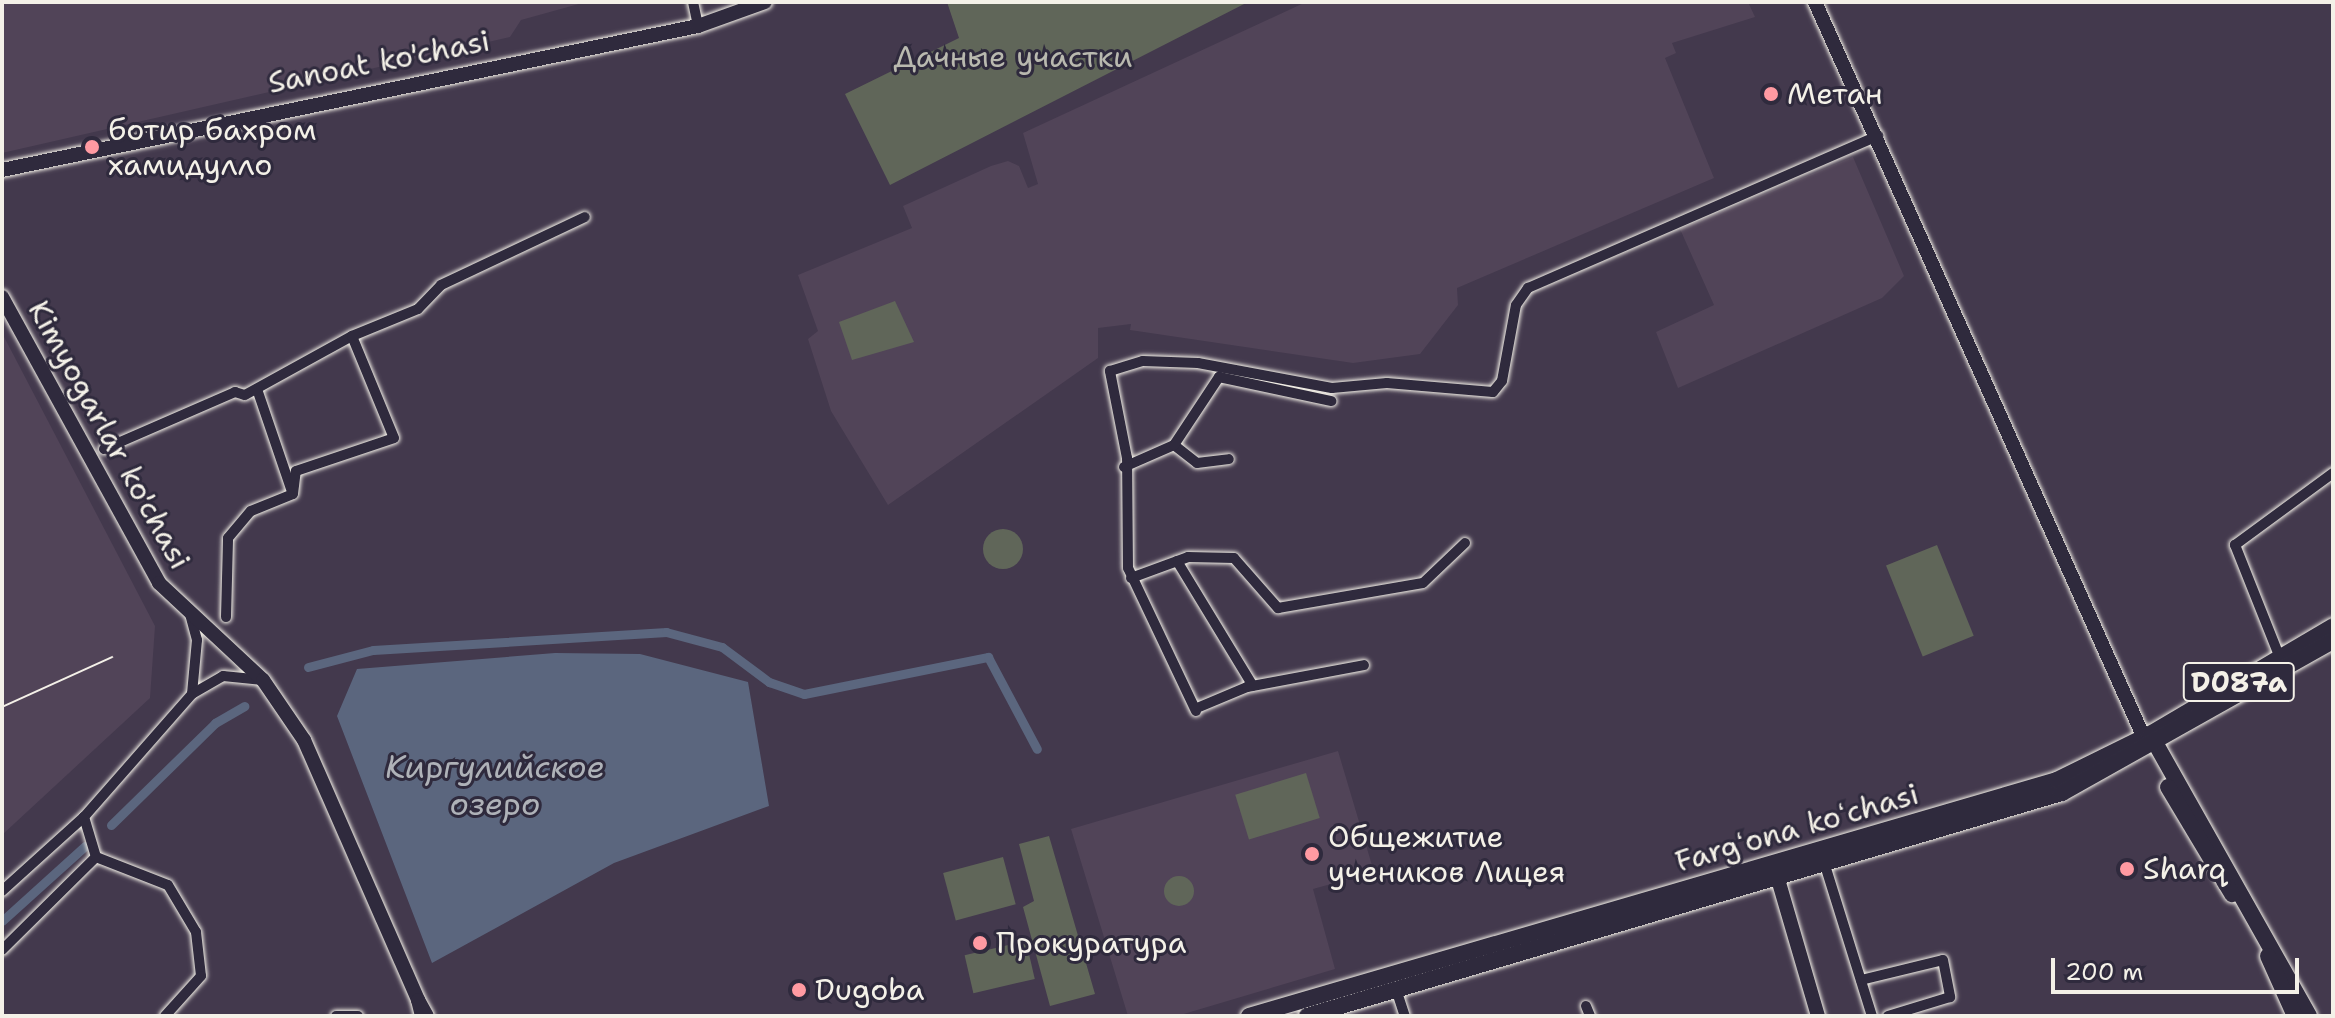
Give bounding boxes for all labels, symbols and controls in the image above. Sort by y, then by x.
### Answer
street label: Sanoat ko'chasi [265,23,493,101]
park label: Дачные участки [893,39,1133,75]
place label: Метан [1787,76,1883,112]
marker: Метан [1762,85,1780,103]
place label: ботир бахром хамидулло [108,112,316,182]
marker: ботир бахром хамидулло [83,138,101,156]
street label: Kimyogarlar ko'chasi [20,294,198,576]
road number: D087a [2181,658,2297,706]
water label: Киргулийское озеро [385,749,605,824]
street label: Fargʻona koʻchasi [1671,776,1923,880]
place label: Общежитие учеников Лицея [1328,819,1565,890]
marker: Общежитие учеников Лицея [1303,845,1321,863]
place label: Sharq [2143,851,2226,887]
marker: Sharq [2118,860,2136,878]
place label: Прокуратура [996,925,1186,961]
marker: Прокуратура [971,934,989,952]
scale bar [2055,942,2303,992]
text: 200 m [2065,956,2143,988]
place label: Dugoba [815,972,924,1008]
marker: Dugoba [790,981,808,999]

